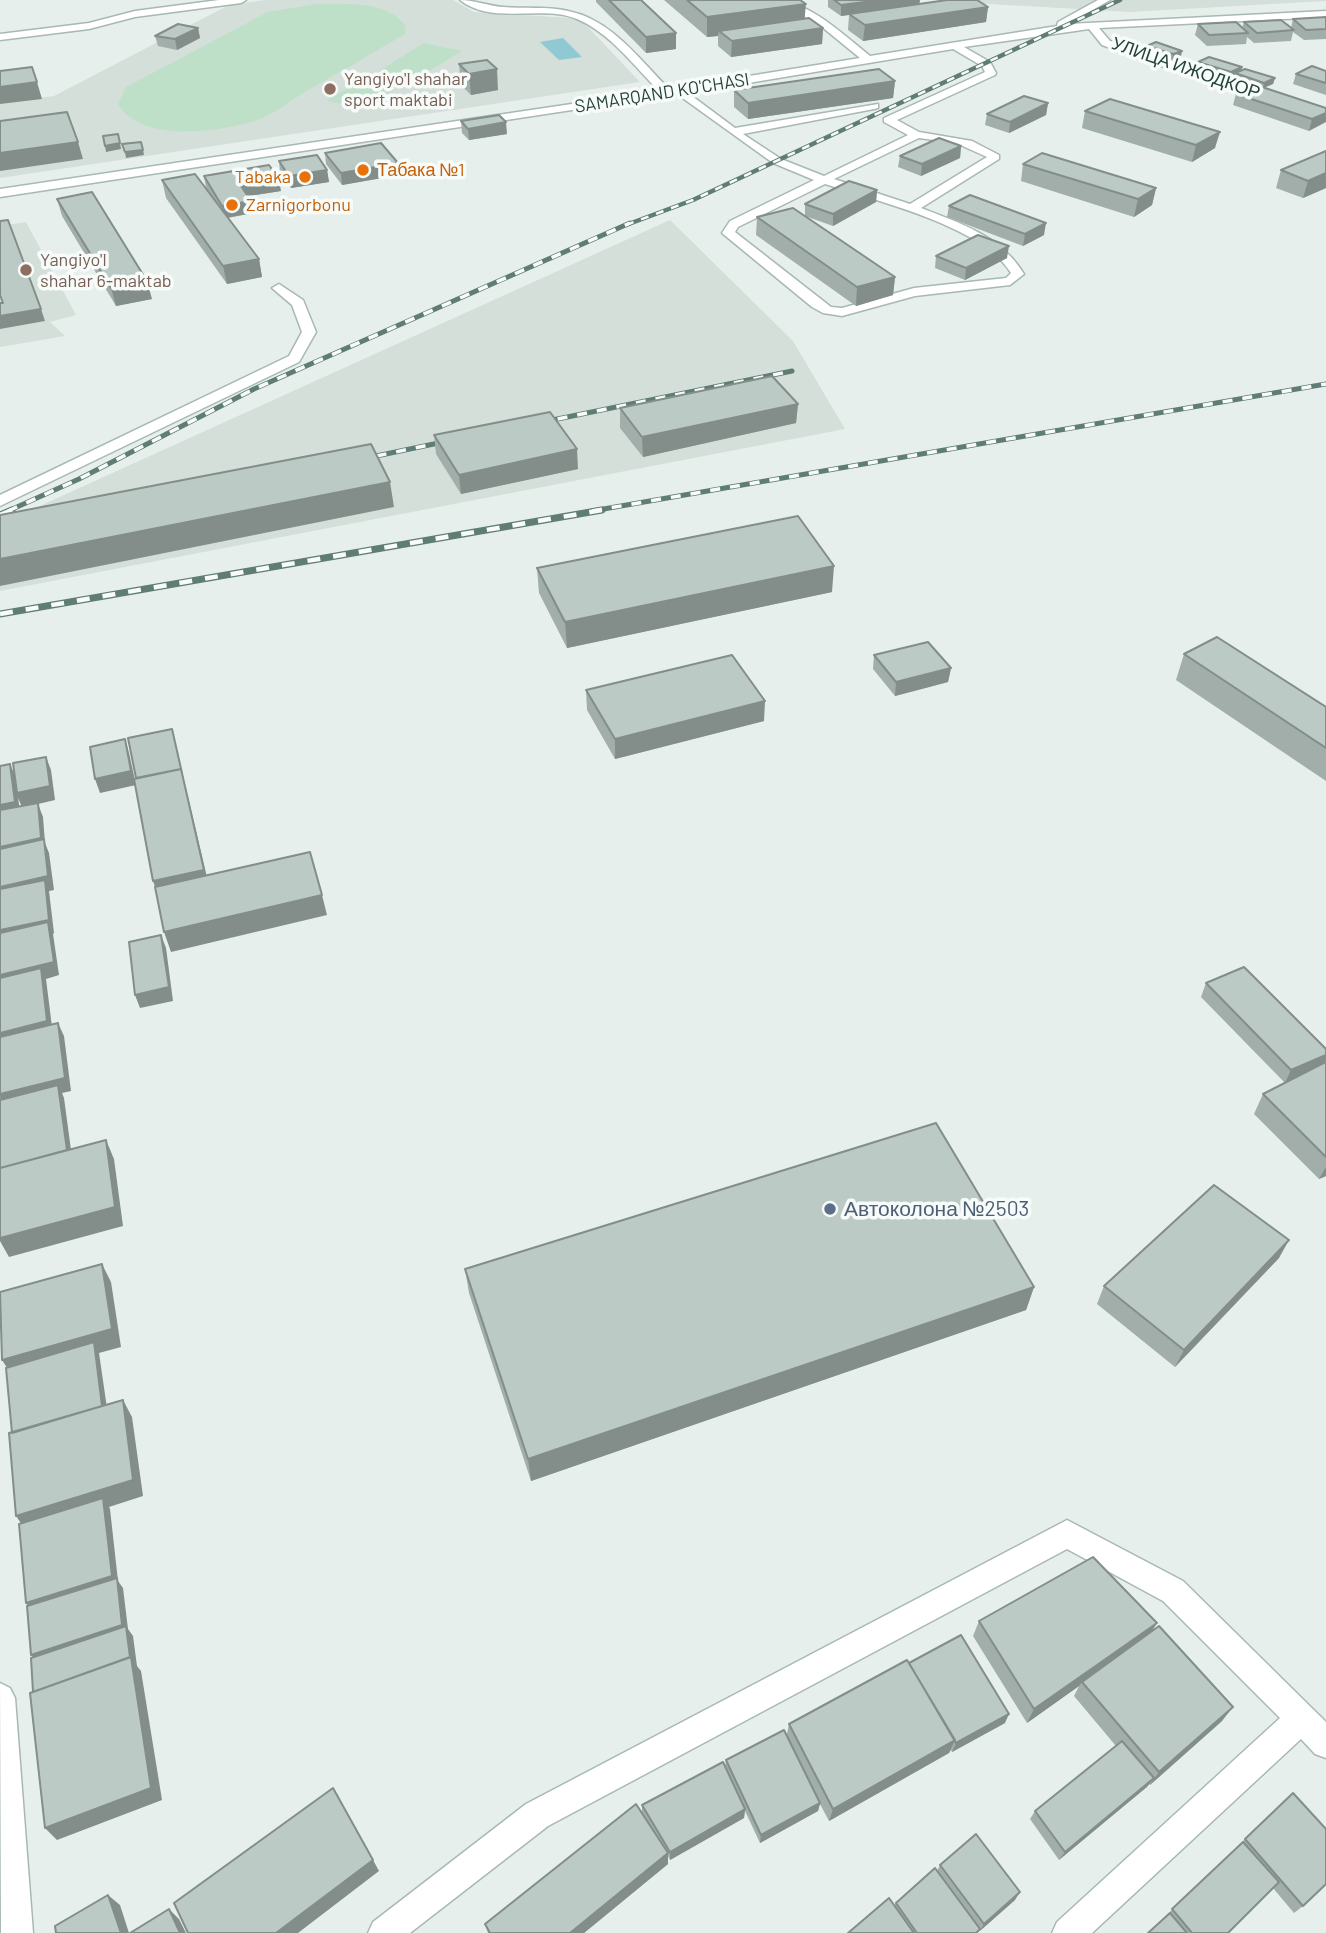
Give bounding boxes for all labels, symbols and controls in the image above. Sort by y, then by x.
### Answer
street label: УЛИЦА ИЖОДКОР [1109,32,1263,104]
place label: Yangiyo'l shahar sport maktabi [344,68,467,110]
street label: SAMARQAND KO'CHASI [573,69,751,117]
marker: Yangiyo'l shahar sport maktabi [322,81,338,97]
place label: Табака №1 [377,159,465,181]
marker: Табака №1 [355,162,371,178]
place label: Tabaka [235,166,291,188]
marker: Tabaka [297,169,313,185]
place label: Zarnigorbonu [246,194,351,216]
marker: Zarnigorbonu [224,197,240,213]
place label: Yangiyo'l shahar 6-maktab [40,249,172,292]
marker: Yangiyo'l shahar 6-maktab [18,262,34,278]
place label: Автоколона №2503 [844,1196,1029,1222]
marker: Автоколона №2503 [822,1201,838,1217]

